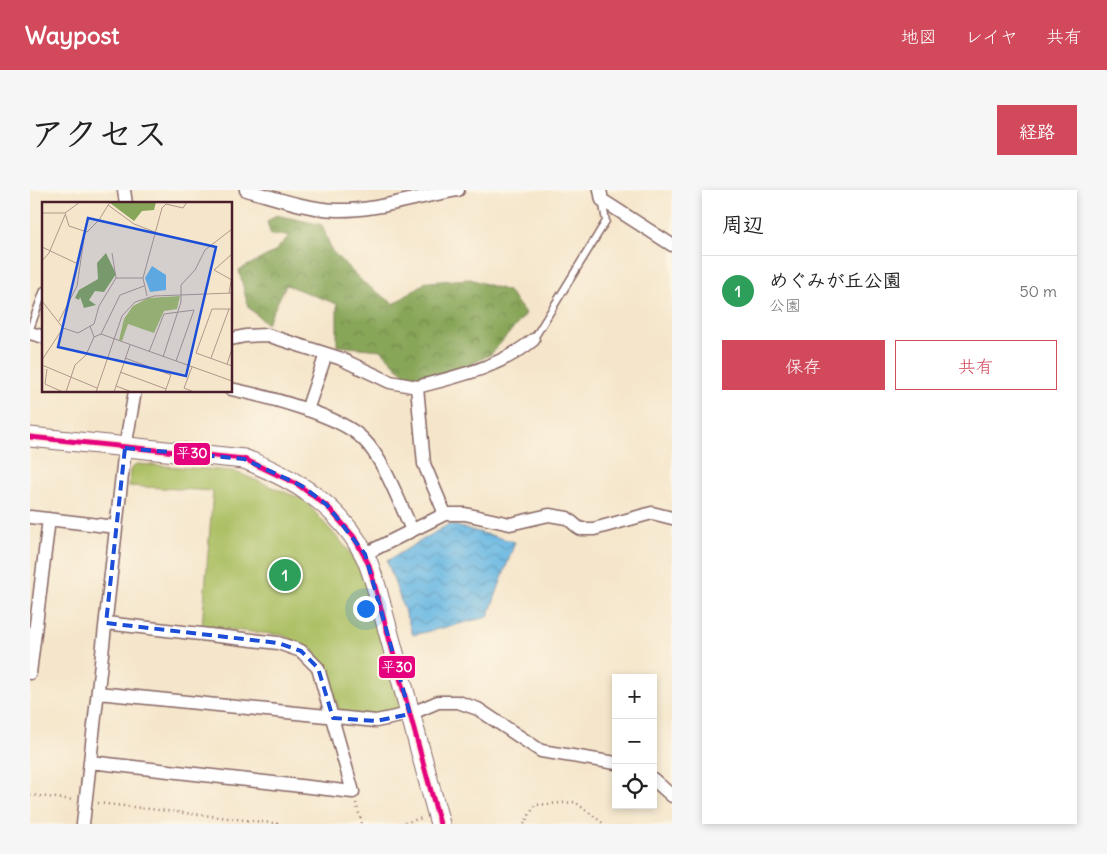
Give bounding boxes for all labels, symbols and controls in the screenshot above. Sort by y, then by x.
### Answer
text: Waypost [25,20,119,50]
text: 地図 [901,25,937,48]
text: レイヤ [965,25,1018,48]
text: 共有 [1046,25,1082,48]
button: 経路 [997,105,1077,155]
text: アクセス [30,111,168,155]
inset map [42,202,232,392]
text: 周辺 [722,211,764,238]
text: めぐみが丘公園 [769,268,902,292]
text: 1 [735,281,741,301]
text: 50 m [1019,281,1057,301]
text: 公園 [769,295,801,315]
button: 保存 [722,340,885,390]
button: 共有 [895,340,1057,390]
line badge: 平30 [173,442,211,466]
text: 平30 [176,444,208,462]
pin: 1 [269,556,301,594]
your location [353,596,379,622]
line badge: 平30 [378,655,416,679]
text: 平30 [381,658,413,676]
map controls [612,674,657,809]
button: + [612,674,657,719]
button: − [612,719,657,764]
button: locate [612,764,657,809]

